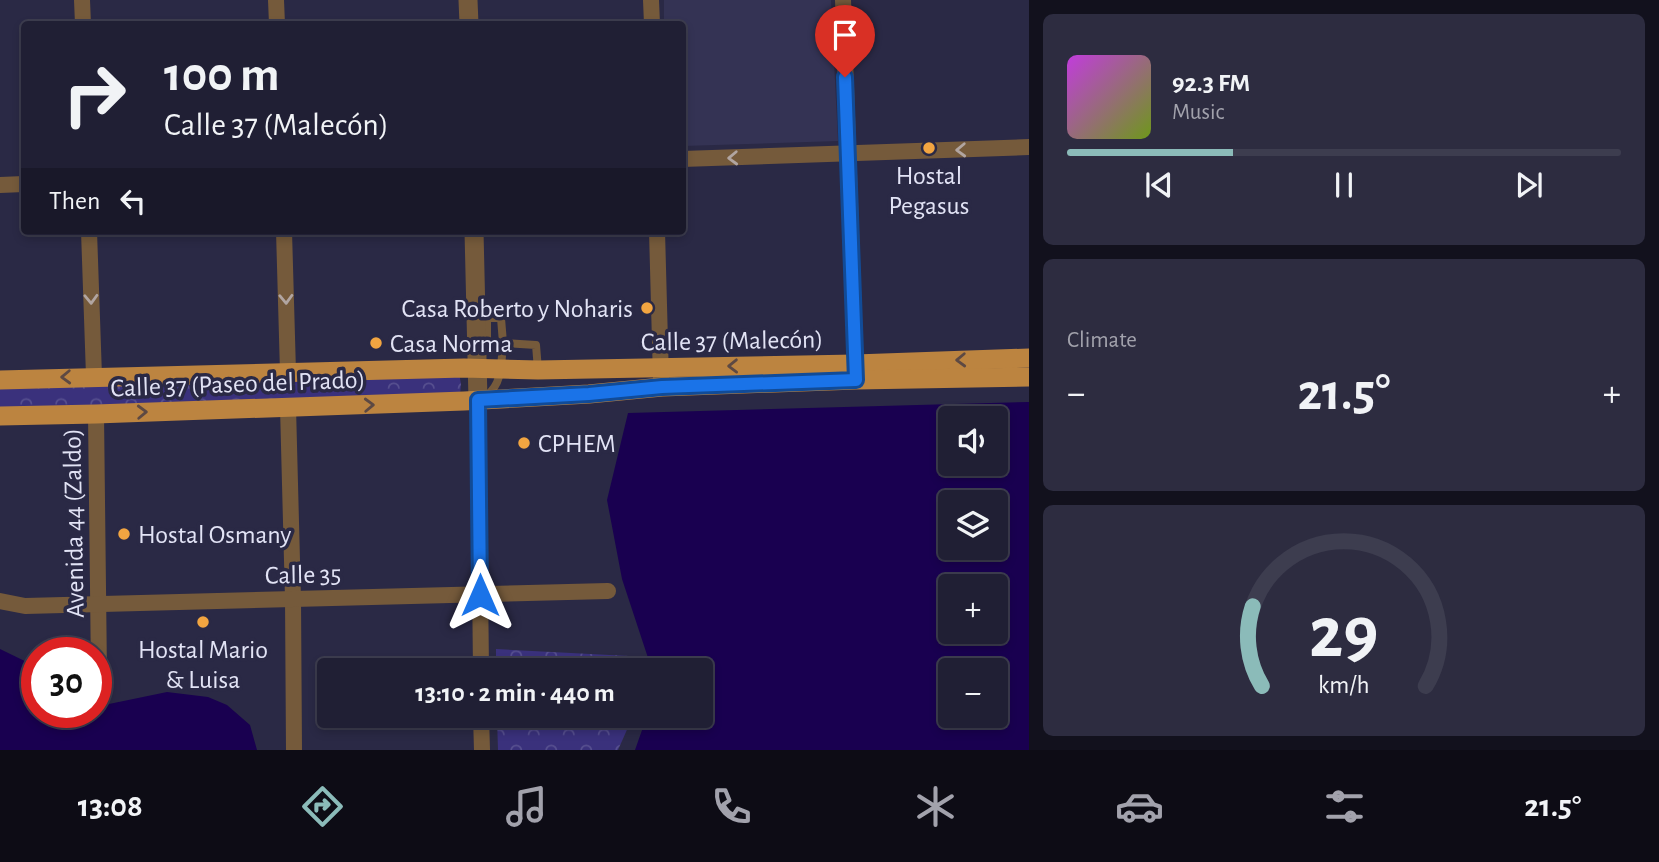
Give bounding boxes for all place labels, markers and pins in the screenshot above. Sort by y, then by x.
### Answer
pin [815,5,875,77]
marker: Hostal Pegasus [921,140,937,156]
place label: Hostal Pegasus [889,163,970,219]
place label: Casa Roberto y Noharis [402,296,633,322]
marker: Casa Roberto y Noharis [639,300,655,316]
place label: Casa Norma [390,331,512,357]
marker: Casa Norma [368,335,384,351]
place label: CPHEM [538,431,616,457]
marker: CPHEM [516,435,532,451]
place label: Hostal Osmany [138,522,291,548]
marker: Hostal Osmany [116,526,132,542]
marker: Hostal Mario & Luisa [195,614,211,630]
place label: Hostal Mario & Luisa [138,637,268,693]

